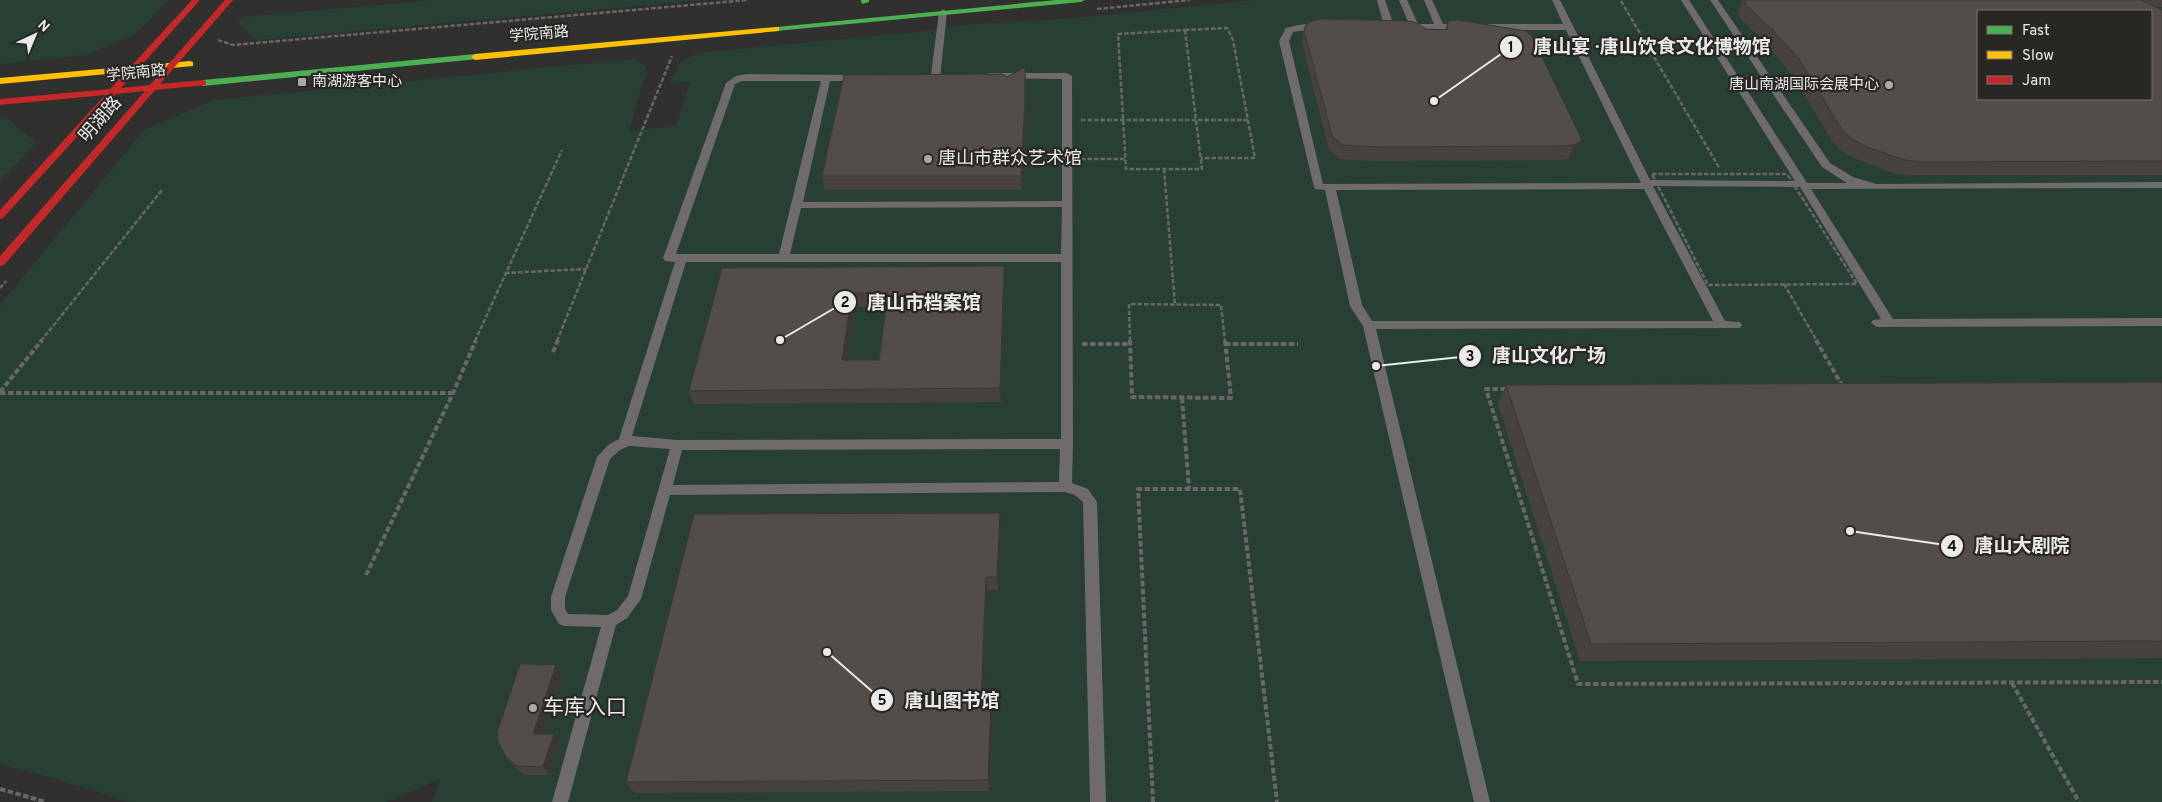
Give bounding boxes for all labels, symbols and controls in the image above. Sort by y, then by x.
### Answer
north arrow [10,10,60,60]
legend [1977,10,2152,100]
text: N [33,17,53,36]
text: Fast [2022,22,2050,41]
street label: 学院南路 [508,23,570,47]
callout: 唐山宴 · 唐山饮食文化博物馆 [1499,30,1781,64]
text: 唐山宴 · 唐山饮食文化博物馆 [1533,36,1771,60]
text: 1 [1508,39,1514,58]
text: Slow [2022,47,2054,66]
street label: 学院南路 [105,61,167,87]
text: Jam [2022,72,2051,91]
place label: 南湖游客中心 [312,73,402,92]
marker: 南湖游客中心 [296,76,308,88]
place label: 唐山南湖国际会展中心 [1729,76,1879,95]
marker: 唐山南湖国际会展中心 [1883,79,1895,91]
street label: 明湖路 [75,92,127,148]
place label: 唐山市群众艺术馆 [938,148,1082,171]
marker: 唐山市群众艺术馆 [922,153,934,165]
callout: 唐山市档案馆 [832,285,991,319]
text: 唐山市档案馆 [867,292,981,316]
text: 2 [840,294,850,313]
callout: 唐山文化广场 [1457,339,1616,373]
text: 唐山文化广场 [1492,345,1606,369]
text: 3 [1466,348,1475,367]
callout: 唐山大剧院 [1940,529,2080,563]
text: 唐山大剧院 [1974,535,2070,559]
text: 4 [1947,538,1957,557]
callout: 唐山图书馆 [869,683,1009,717]
text: 唐山图书馆 [904,690,1000,714]
text: 5 [877,692,887,711]
place label: 车库入口 [543,695,627,722]
marker: 车库入口 [527,702,539,714]

